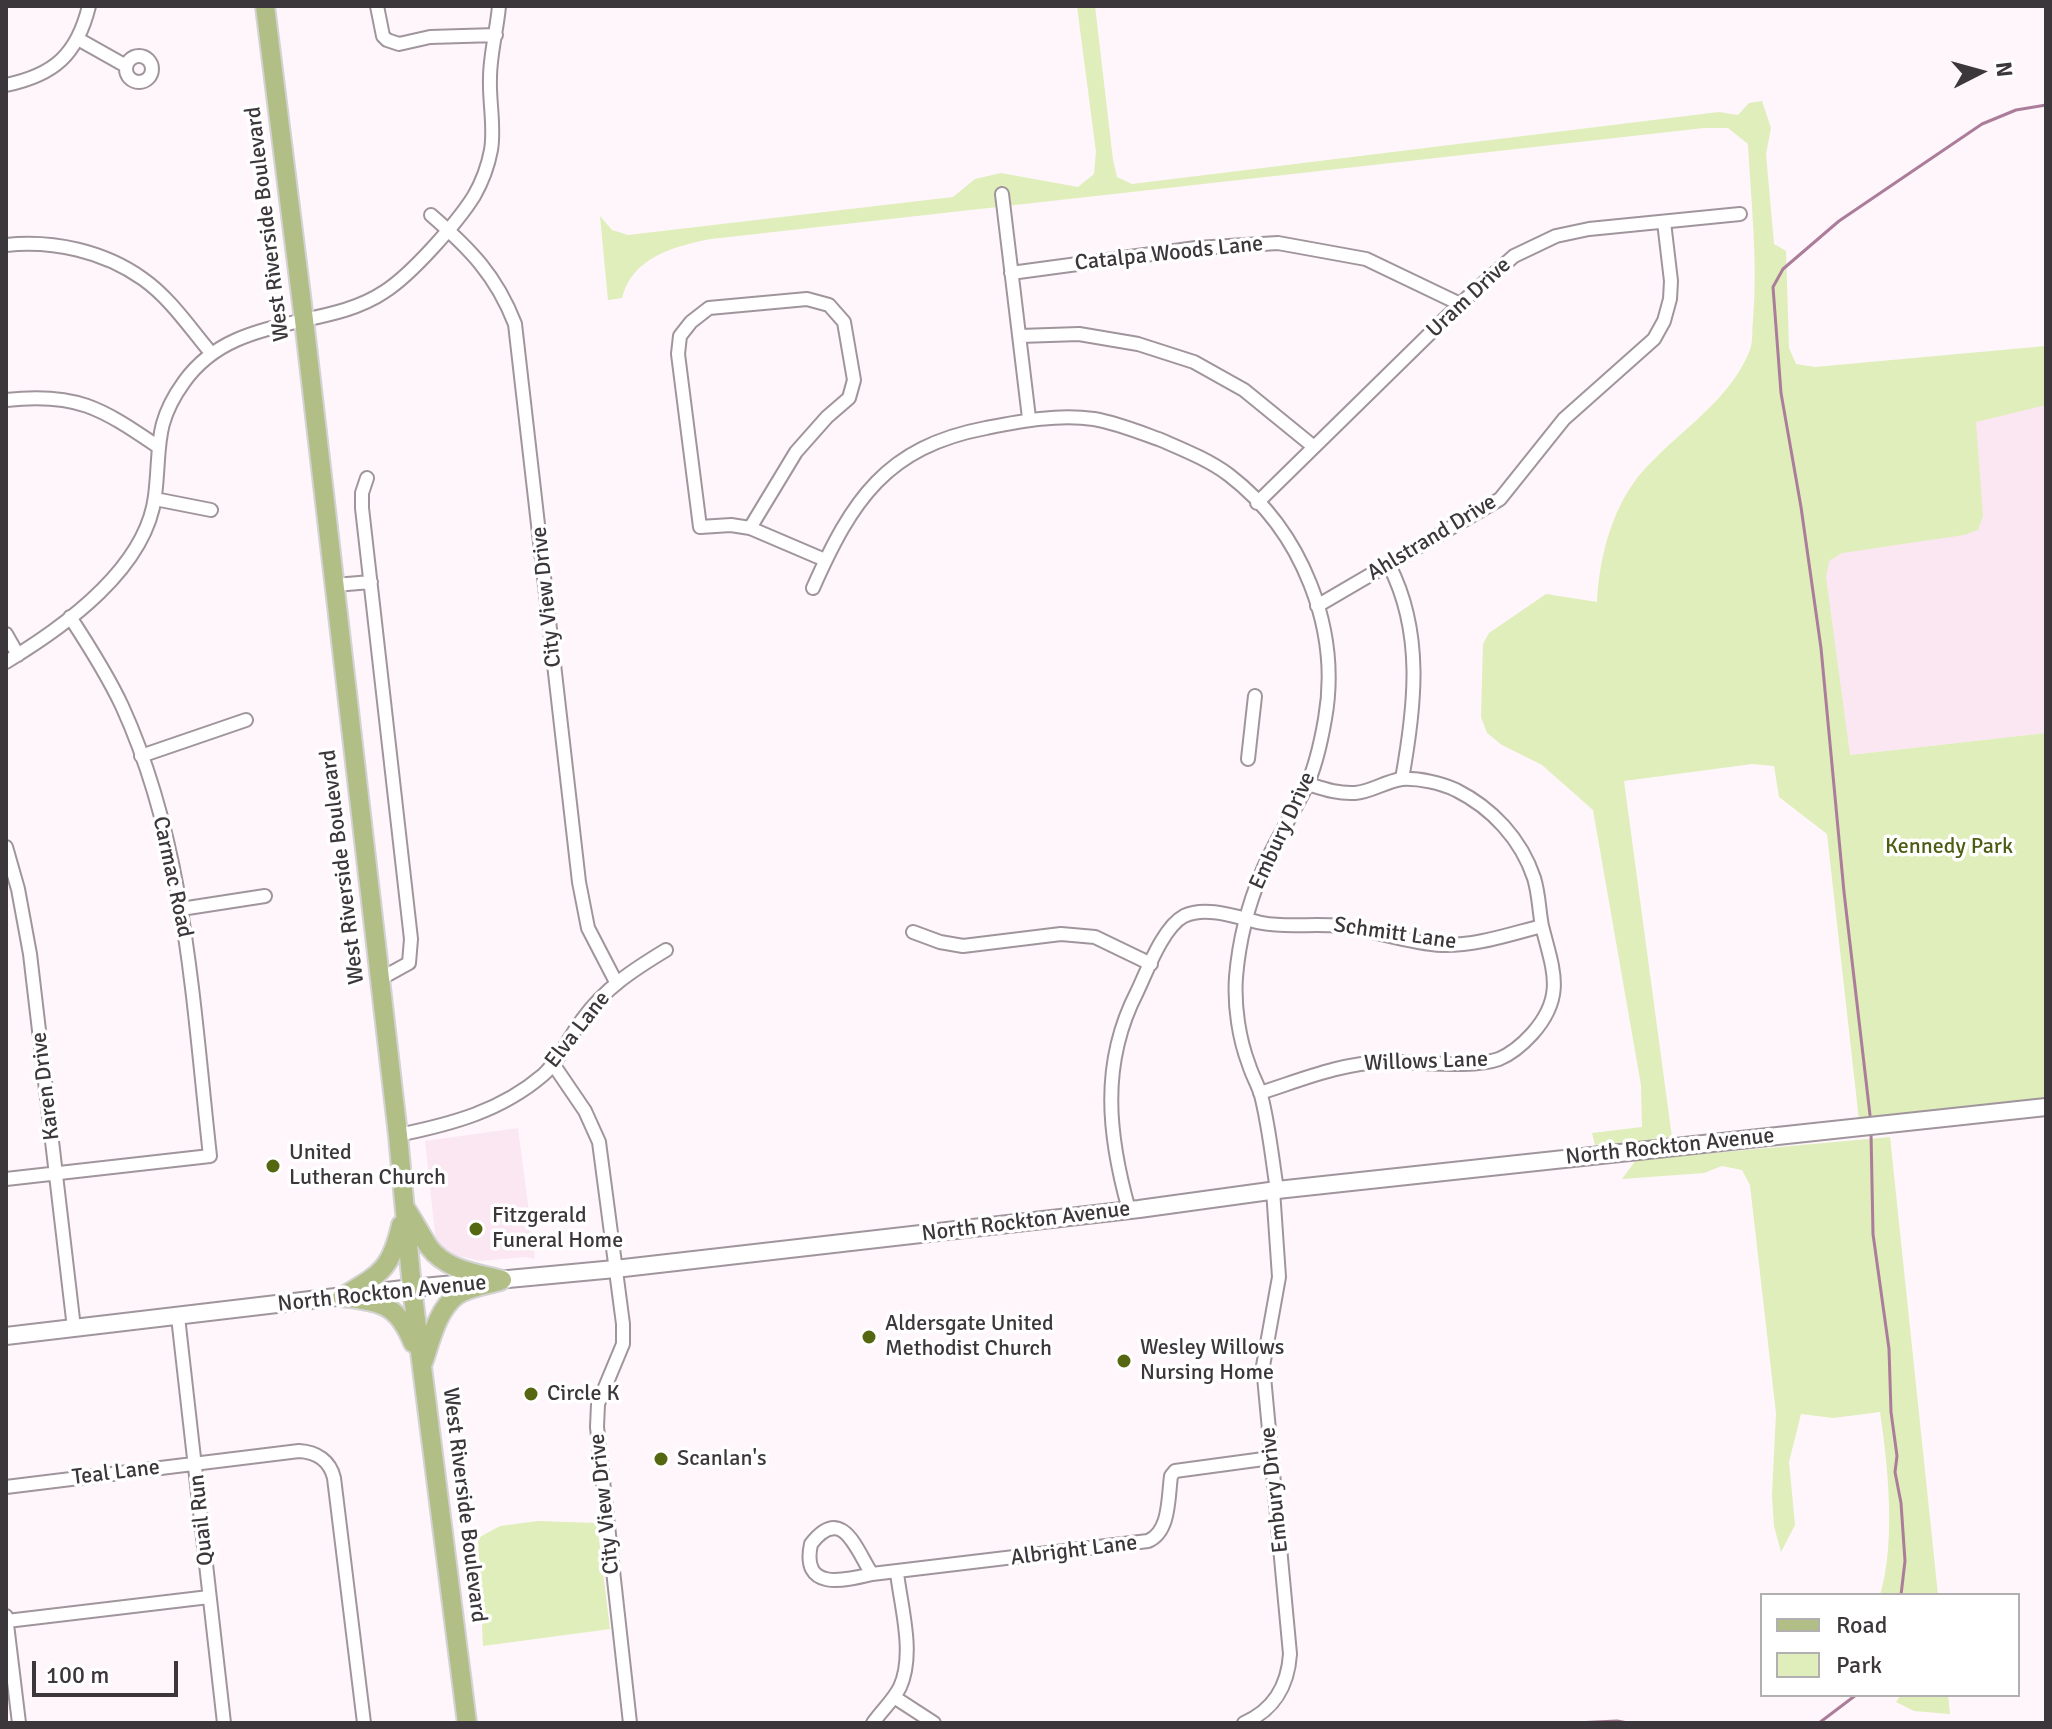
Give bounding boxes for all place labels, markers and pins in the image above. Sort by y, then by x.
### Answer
place label: United Lutheran Church [289,1140,446,1192]
marker: United Lutheran Church [264,1157,282,1175]
place label: Fitzgerald Funeral Home [492,1203,623,1254]
marker: Fitzgerald Funeral Home [467,1220,485,1238]
place label: Aldersgate United Methodist Church [885,1311,1054,1362]
marker: Aldersgate United Methodist Church [860,1328,878,1346]
place label: Wesley Willows Nursing Home [1140,1335,1284,1386]
marker: Wesley Willows Nursing Home [1115,1352,1133,1370]
place label: Circle K [547,1381,619,1407]
marker: Circle K [522,1385,540,1403]
place label: Scanlan's [677,1446,767,1472]
marker: Scanlan's [652,1450,670,1468]

